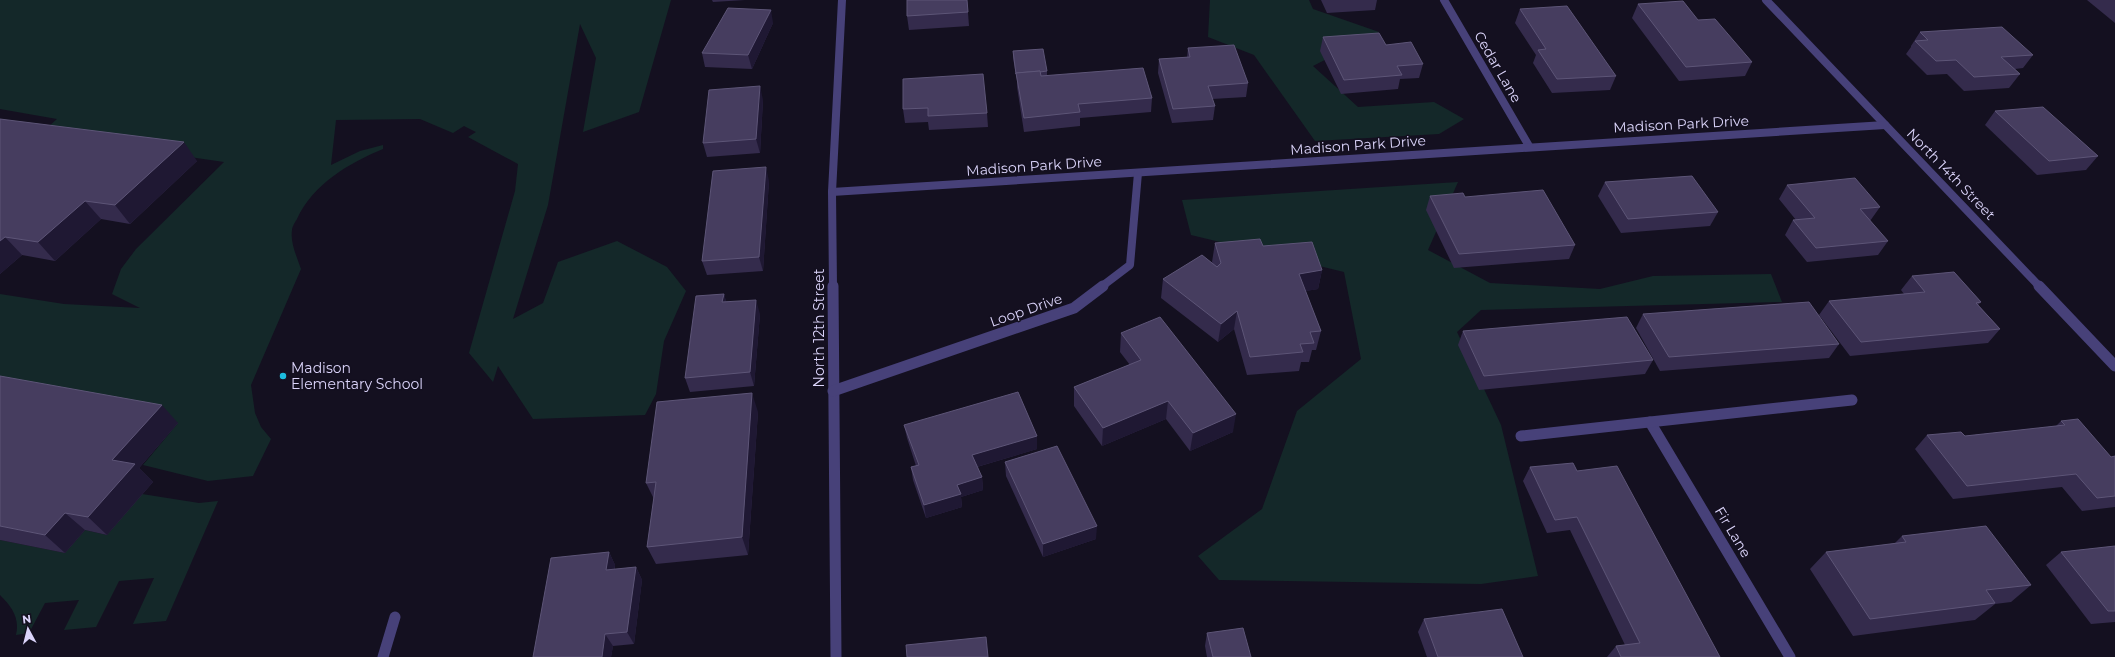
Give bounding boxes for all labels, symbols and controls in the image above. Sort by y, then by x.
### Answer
street label: Cedar Lane [1470,28,1526,106]
street label: Madison Park Drive [1613,111,1749,137]
street label: North 14th Street [1903,124,1999,224]
street label: Madison Park Drive [1290,131,1426,159]
street label: Madison Park Drive [966,152,1102,180]
street label: North 12th Street [810,268,828,387]
street label: Loop Drive [987,289,1065,331]
place label: Madison Elementary School [291,359,423,393]
marker: Madison Elementary School [278,371,288,381]
street label: Fir Lane [1711,503,1755,561]
north arrow [8,609,48,649]
text: N [22,612,32,627]

